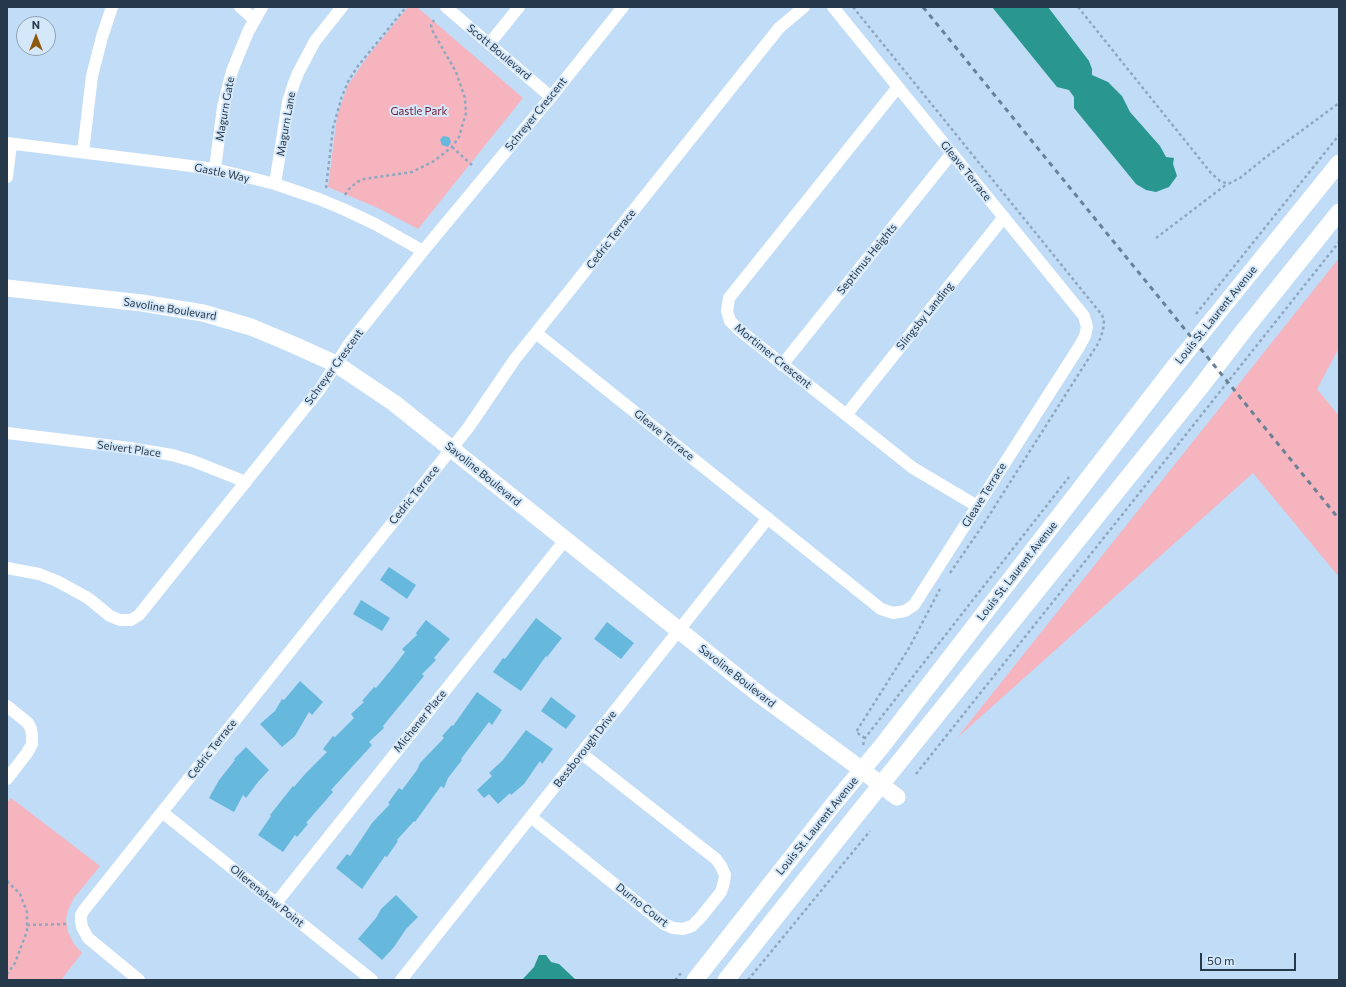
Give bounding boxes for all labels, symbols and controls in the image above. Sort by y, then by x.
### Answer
north arrow [16,16,56,56]
text: N [32,18,40,31]
street label: Scott Boulevard [464,21,534,83]
street label: Schreyer Crescent [502,75,570,153]
street label: Magurn Gate [213,76,237,142]
street label: Magurn Lane [274,91,298,157]
park label: Gastle Park [390,104,448,118]
street label: Gleave Terrace [938,138,994,204]
street label: Gastle Way [193,161,251,185]
street label: Cedric Terrace [584,207,638,271]
street label: Septimus Heights [834,221,900,297]
street label: Louis St. Laurent Avenue [1172,263,1260,367]
street label: Slingsby Landing [894,279,956,353]
street label: Savoline Boulevard [123,295,217,323]
street label: Mortimer Crescent [732,321,814,391]
street label: Schreyer Crescent [302,327,366,407]
street label: Gleave Terrace [631,407,697,463]
street label: Seivert Place [96,438,162,460]
street label: Savoline Boulevard [442,439,524,509]
street label: Gleave Terrace [959,460,1009,530]
street label: Cedric Terrace [386,463,442,527]
street label: Louis St. Laurent Avenue [974,519,1060,623]
street label: Savoline Boulevard [696,642,778,710]
street label: Michener Place [391,687,449,755]
street label: Bessborough Drive [551,708,619,790]
street label: Cedric Terrace [185,717,239,781]
street label: Louis St. Laurent Avenue [773,774,861,878]
street label: Ollerenshaw Point [227,862,307,930]
street label: Durno Court [613,880,671,930]
scale bar [1202,945,1298,971]
text: 50 m [1207,953,1235,967]

